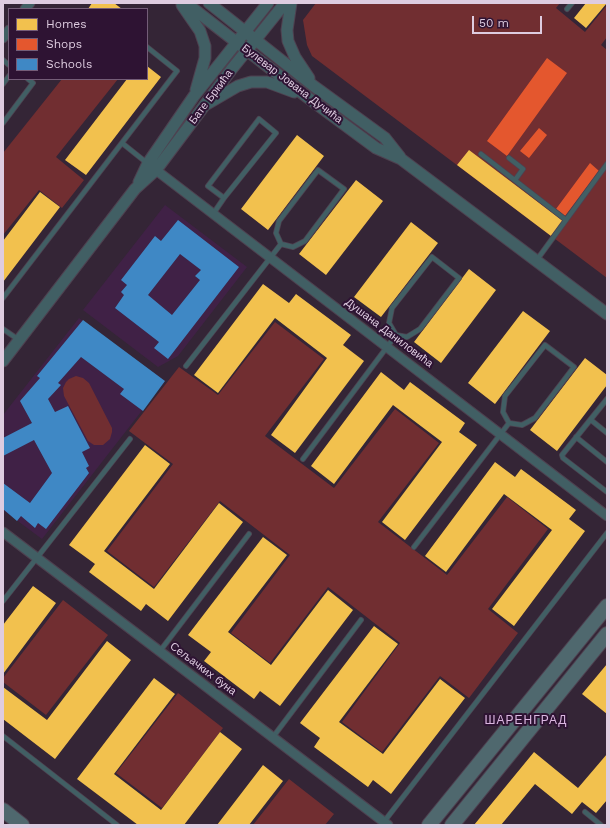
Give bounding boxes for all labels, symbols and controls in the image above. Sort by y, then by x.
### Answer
legend [8,8,148,80]
scale bar [474,8,544,34]
text: 50 m [479,16,509,30]
text: Homes [46,17,87,31]
text: Shops [46,37,82,51]
street label: Булевар Јована Дучића [239,42,345,126]
text: Schools [46,57,92,71]
street label: Бате Бркића [186,67,236,127]
street label: Душана Даниловића [342,296,436,370]
street label: Сељачких буна [167,640,239,698]
district label: ШАРЕНГРАД [485,713,567,727]

